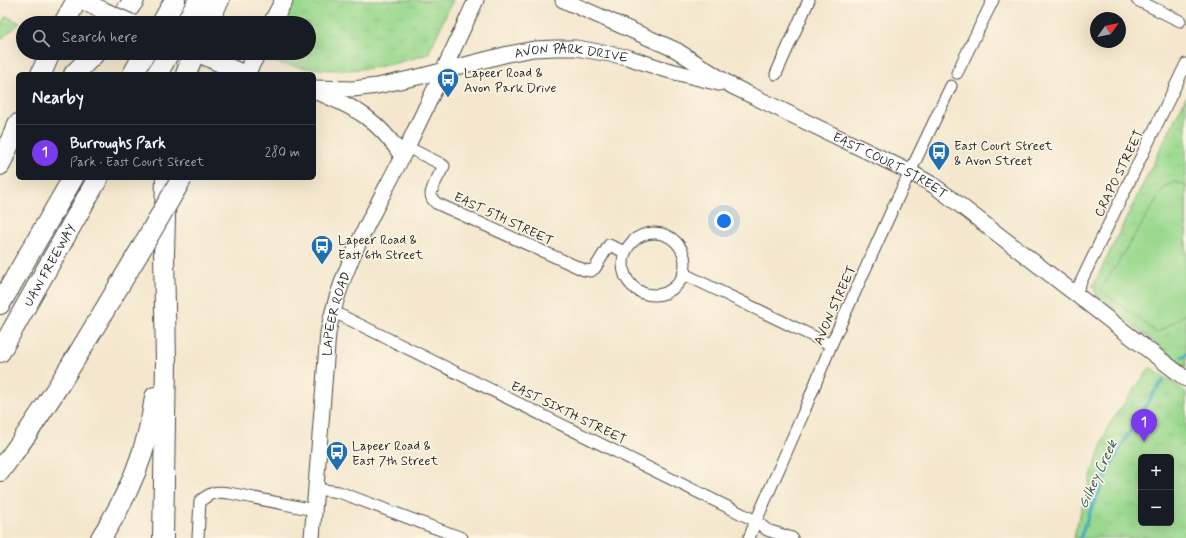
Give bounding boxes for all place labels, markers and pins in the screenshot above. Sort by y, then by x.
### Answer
place label: Lapeer Road & Avon Park Drive [464,65,557,97]
bus stop icon: Lapeer Road & Avon Park Drive [435,66,461,99]
place label: East Court Street & Avon Street [954,138,1053,170]
bus stop icon: East Court Street & Avon Street [926,139,952,172]
place label: Lapeer Road & East 6th Street [338,232,423,264]
bus stop icon: Lapeer Road & East 6th Street [309,233,335,266]
pin: 1 [1131,409,1157,442]
place label: Lapeer Road & East 7th Street [352,438,438,470]
bus stop icon: Lapeer Road & East 7th Street [324,439,350,472]

